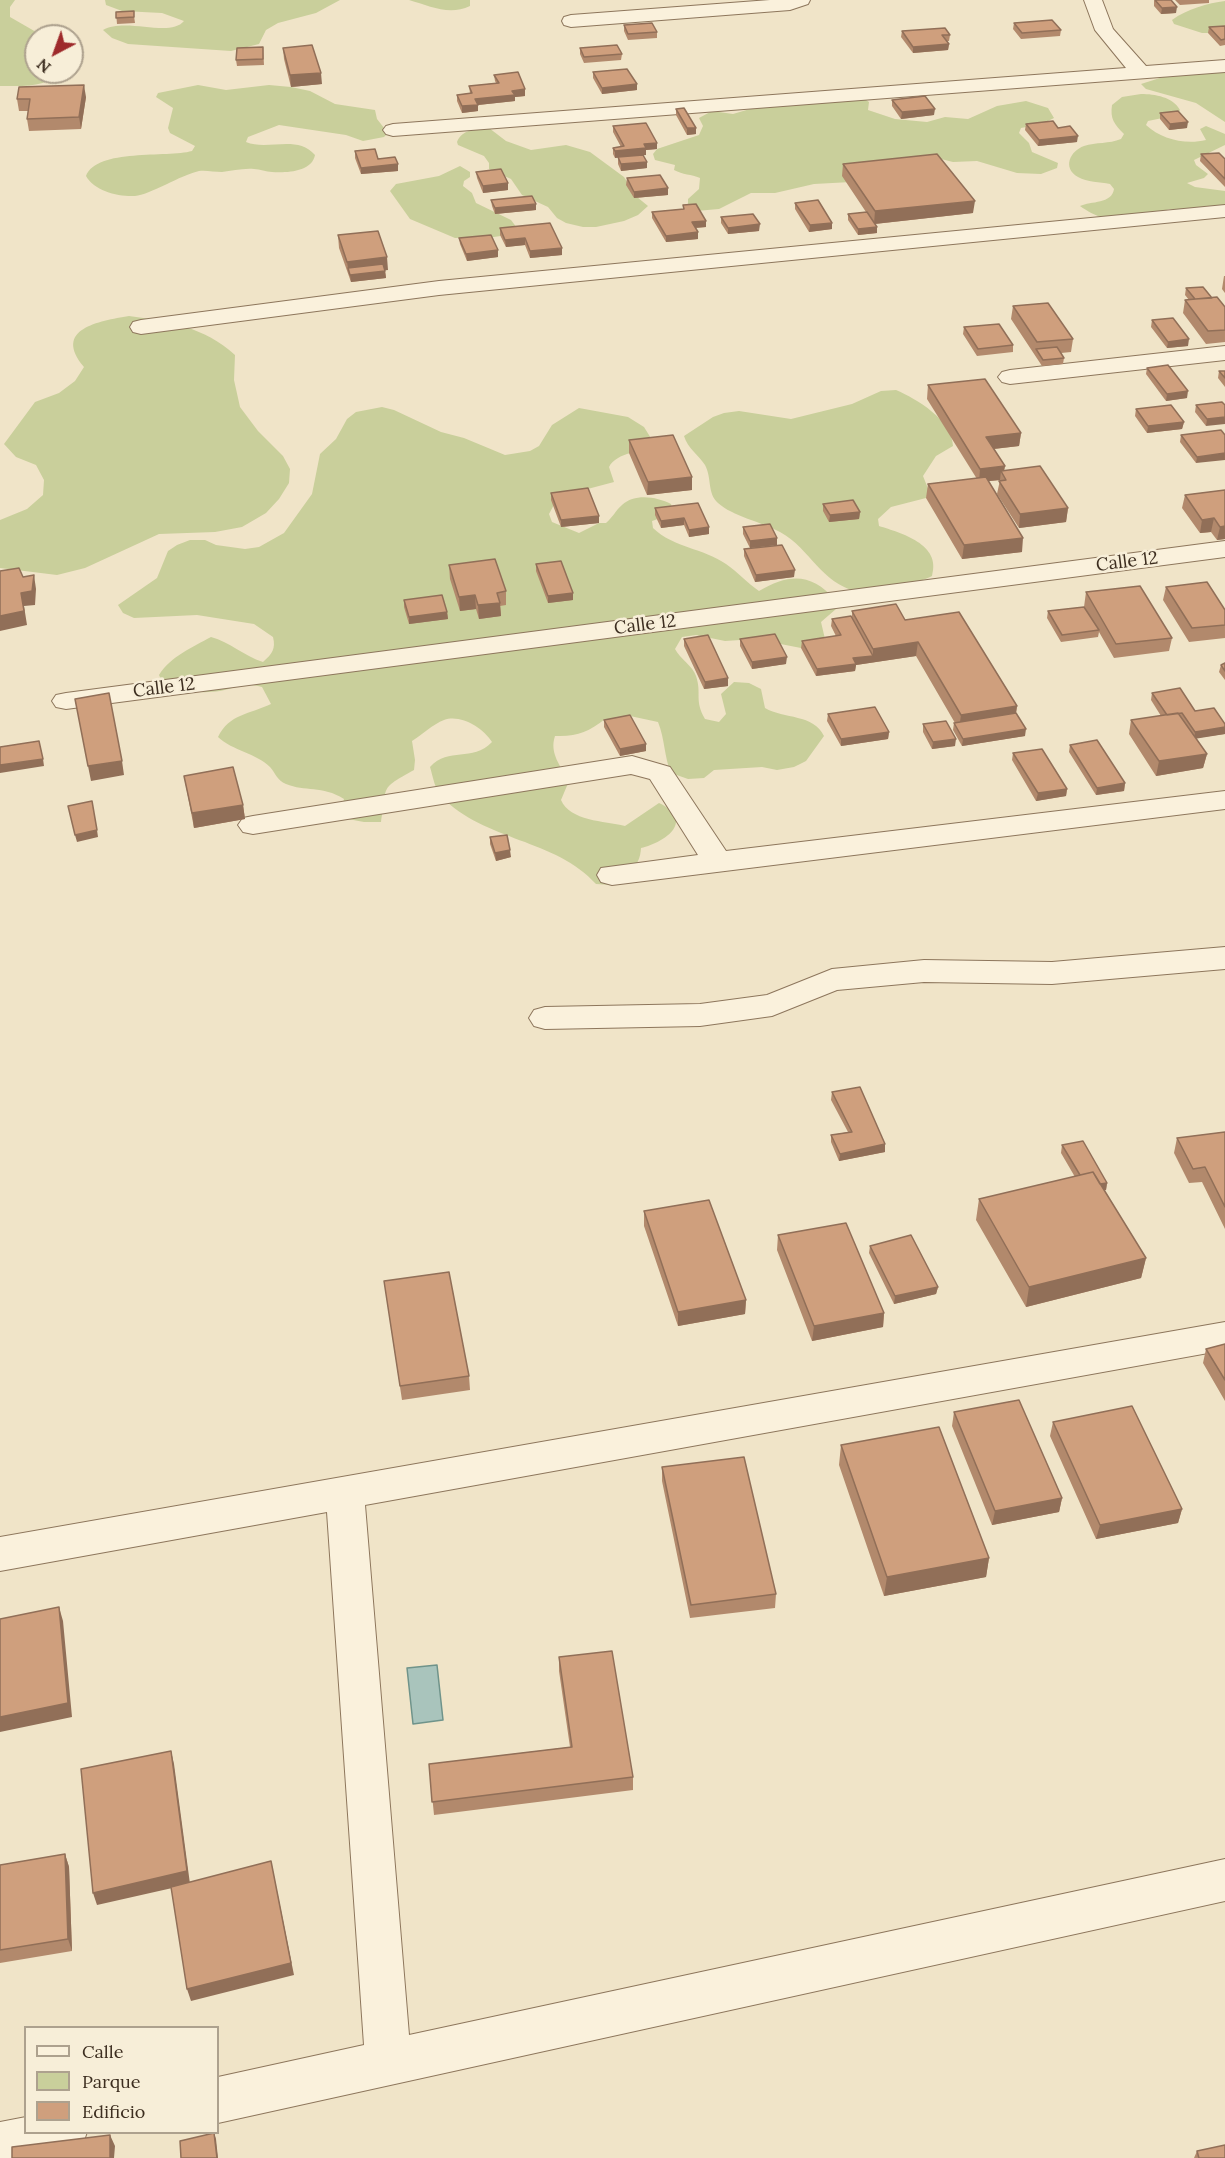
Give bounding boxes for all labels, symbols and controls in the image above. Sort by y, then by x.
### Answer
north arrow [24,24,84,84]
text: N [32,54,55,78]
street label: Calle 12 [1095,547,1159,577]
street label: Calle 12 [613,610,677,640]
street label: Calle 12 [132,673,196,703]
legend [24,2026,219,2134]
text: Calle [82,2040,123,2063]
text: Parque [82,2070,141,2093]
text: Edificio [82,2100,145,2123]

